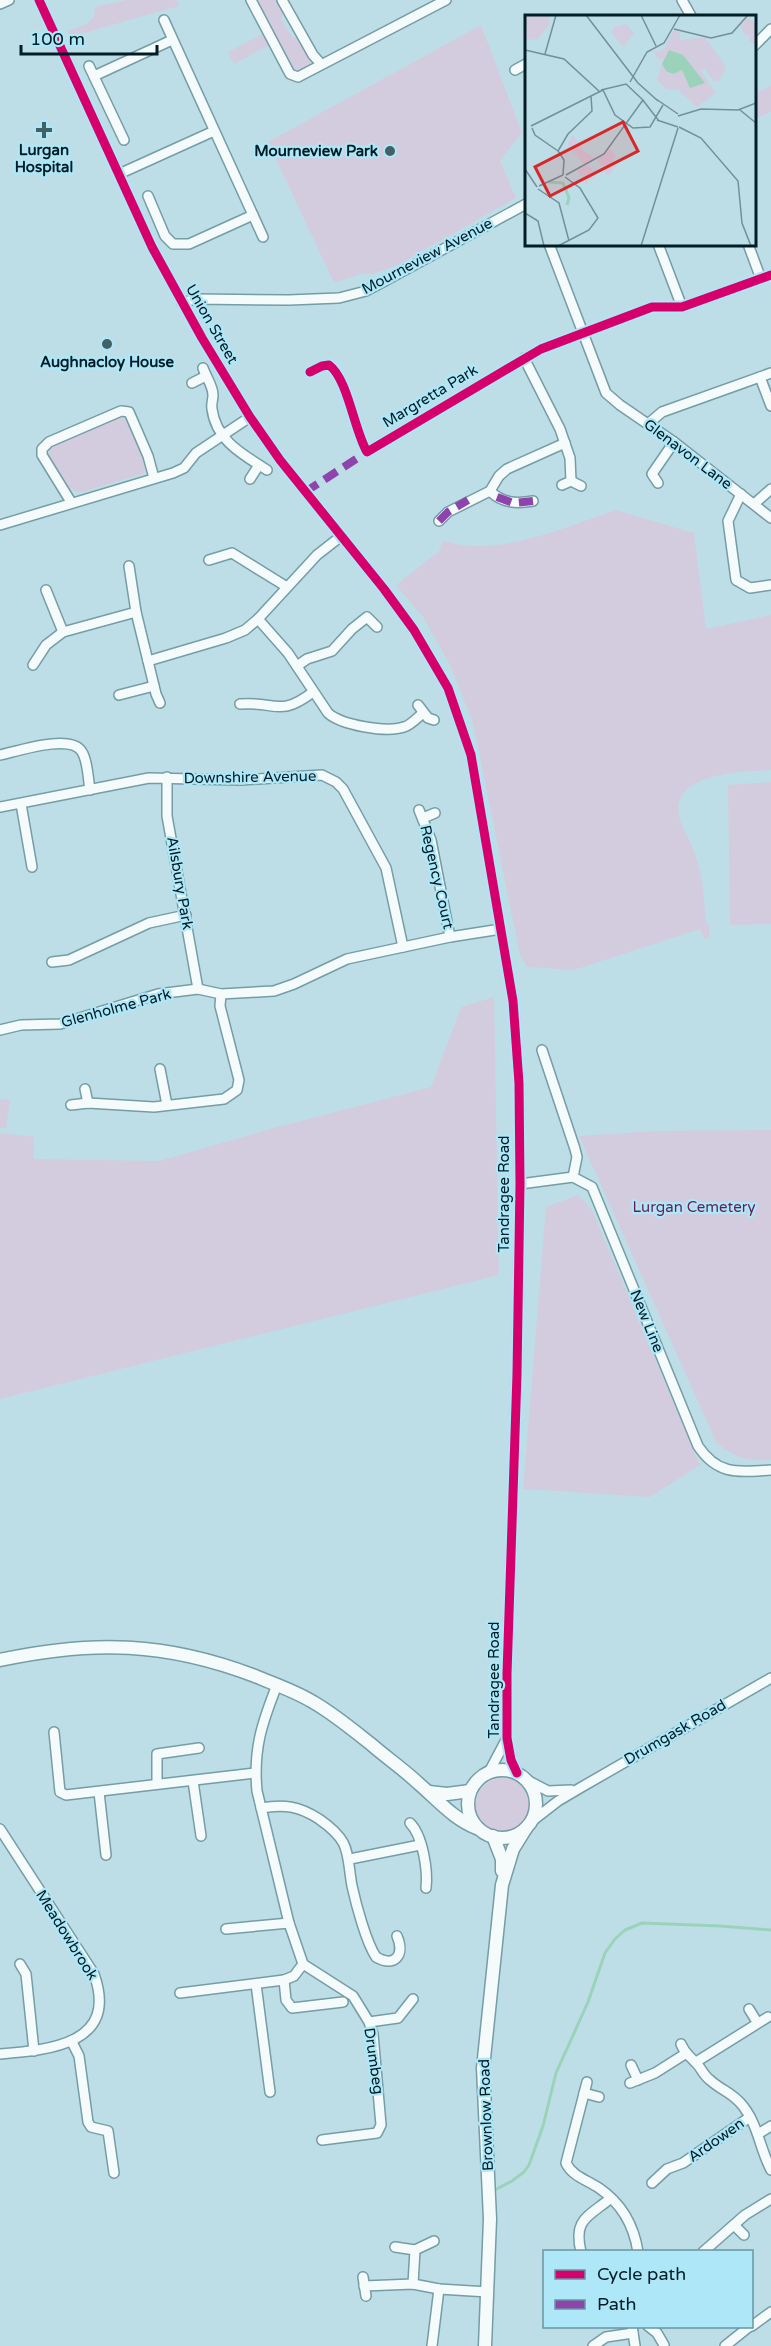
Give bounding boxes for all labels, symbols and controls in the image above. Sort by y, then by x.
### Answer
inset map [525,15,756,246]
scale bar [21,18,158,56]
text: 100 m [30,28,85,50]
marker: Lurgan Hospital [35,121,53,139]
place label: Lurgan Hospital [15,141,73,177]
place label: Mourneview Park [254,142,378,160]
marker: Mourneview Park [383,144,397,158]
street label: Mourneview Avenue [359,214,495,298]
street label: Union Street [182,281,242,367]
marker: Aughnacloy House [100,337,114,351]
place label: Aughnacloy House [40,353,175,372]
street label: Margretta Park [379,361,481,431]
street label: Glenavon Lane [640,415,736,493]
street label: Downshire Avenue [184,767,316,787]
street label: Regency Court [416,823,458,931]
street label: Ailsbury Park [163,835,197,931]
street label: Glenholme Park [59,985,173,1031]
street label: Tandragee Road [495,1135,513,1253]
park label: Lurgan Cemetery [632,1198,756,1216]
street label: New Line [626,1287,668,1355]
street label: Tandragee Road [485,1621,503,1739]
street label: Drumgask Road [621,1696,729,1768]
street label: Meadowbrook [32,1887,102,1983]
street label: Drumbeg [360,2026,388,2096]
street label: Brownlow Road [475,2059,497,2171]
street label: Ardowen [684,2114,748,2166]
legend [543,2250,753,2328]
text: Cycle path [597,2263,686,2285]
text: Path [597,2293,636,2315]

